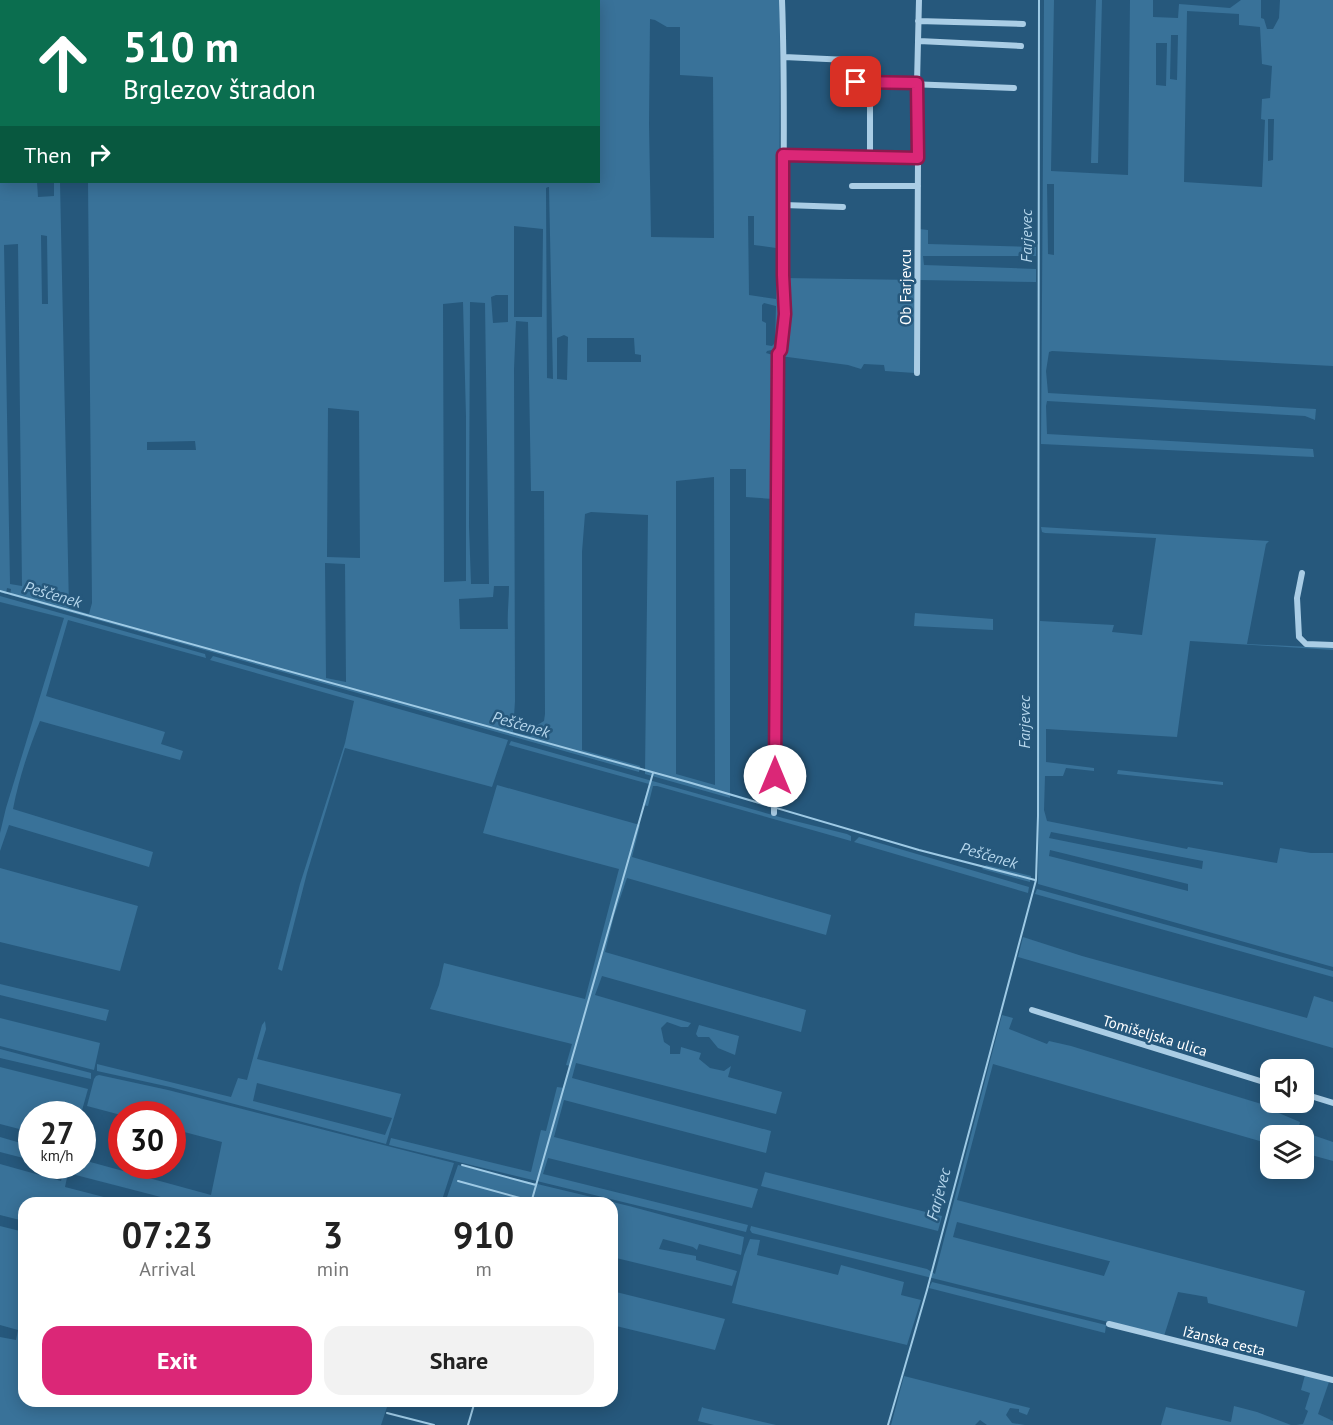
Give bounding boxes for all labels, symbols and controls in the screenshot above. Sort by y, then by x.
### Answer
text: 510 m [123,19,239,74]
icon: ahead [24,24,102,102]
pin [830,56,881,107]
icon: arrive [839,65,872,98]
text: Brglezov štradon [123,72,316,106]
icon: right [83,138,116,171]
text: Then [24,141,71,169]
water label: Farjevec [1016,209,1036,263]
street label: Ob Farjevcu [896,249,915,325]
water label: Peščenek [22,576,85,612]
water label: Farjevec [1014,695,1034,749]
water label: Peščenek [490,706,553,742]
position arrow [743,744,807,808]
water label: Peščenek [958,837,1021,873]
street label: Tomišeljska ulica [1100,1011,1210,1060]
map controls [1260,1059,1314,1179]
button: sound [1260,1059,1314,1113]
speed limit sign: 30 [108,1101,186,1179]
text: 27 [40,1113,74,1152]
button: layers [1260,1125,1314,1179]
text: km/h [41,1146,73,1165]
water label: Farjevec [921,1165,955,1222]
text: 07:23 [122,1211,213,1258]
text: 3 [323,1211,343,1258]
text: 910 [453,1211,514,1258]
text: Arrival [139,1256,195,1282]
text: min [317,1256,349,1282]
text: m [476,1256,492,1282]
street label: Ižanska cesta [1181,1321,1267,1360]
button: Exit [42,1326,312,1395]
button: Share [324,1326,594,1395]

